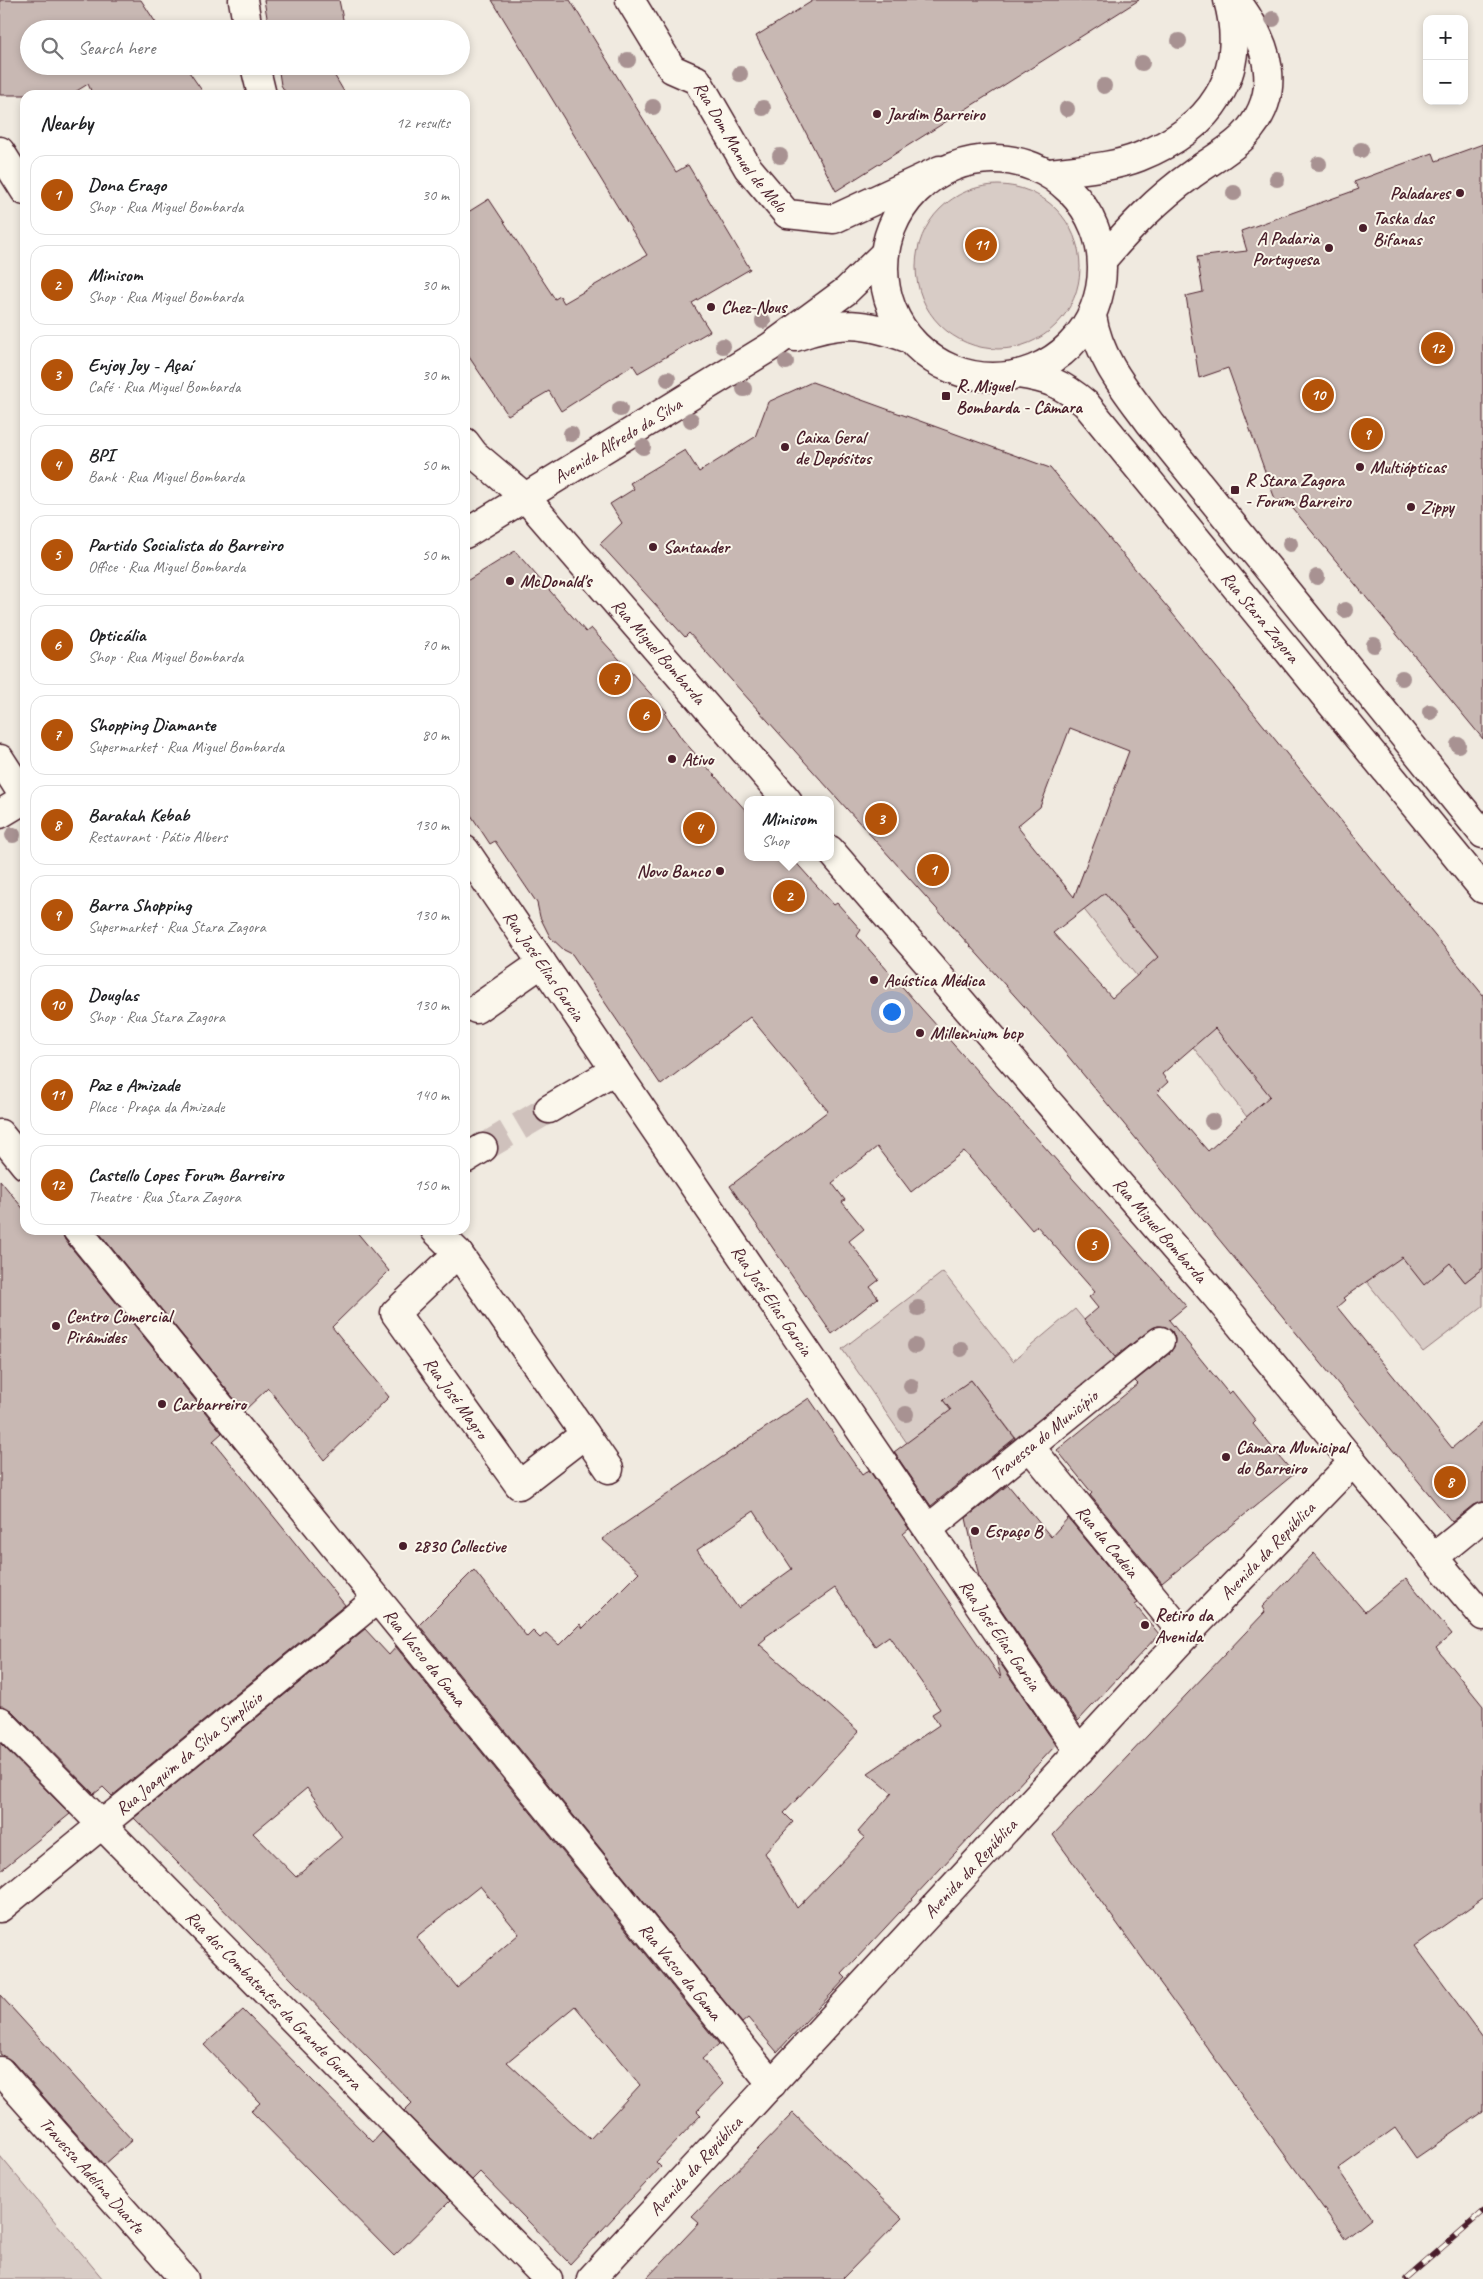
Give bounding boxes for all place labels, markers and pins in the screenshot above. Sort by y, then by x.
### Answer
place label: Jardim Barreiro [885,103,986,125]
marker: Jardim Barreiro [871,108,883,120]
place label: Paladares [1390,182,1452,204]
marker: Paladares [1454,187,1466,199]
place label: Taska das Bifanas [1373,207,1435,250]
marker: Taska das Bifanas [1357,222,1369,234]
pin: 11 [965,226,997,264]
place label: A Padaria Portuguesa [1253,227,1321,270]
marker: A Padaria Portuguesa [1323,242,1335,254]
place label: Chez-Nous [721,296,788,318]
marker: Chez-Nous [705,301,717,313]
pin: 12 [1421,329,1453,367]
place label: R. Miguel Bombarda - Câmara [956,375,1084,418]
pin: 10 [1302,376,1334,414]
marker: R. Miguel Bombarda - Câmara [940,390,952,402]
pin: 9 [1351,415,1383,453]
place label: Caixa Geral de Depósitos [795,426,873,469]
marker: Caixa Geral de Depósitos [779,441,791,453]
place label: Multiópticas [1370,456,1447,478]
marker: Multiópticas [1354,461,1366,473]
place label: R Stara Zagora - Forum Barreiro [1245,469,1352,512]
marker: R Stara Zagora - Forum Barreiro [1229,484,1241,496]
place label: Zippy [1421,496,1456,518]
marker: Zippy [1405,501,1417,513]
place label: Santander [663,536,732,558]
marker: Santander [647,541,659,553]
place label: McDonald's [520,570,593,592]
marker: McDonald's [504,575,516,587]
pin: 7 [599,660,631,698]
pin: 6 [629,696,661,734]
place label: Ativo [682,748,715,770]
marker: Ativo [666,753,678,765]
pin: 3 [865,800,897,838]
pin: 4 [683,809,715,847]
pin: 1 [917,851,949,889]
place label: Novo Banco [637,860,711,882]
marker: Novo Banco [714,865,726,877]
pin: 2 [773,877,805,915]
place label: Acústica Médica [884,969,986,991]
marker: Acústica Médica [868,974,880,986]
place label: Millennium bcp [930,1022,1024,1044]
marker: Millennium bcp [914,1027,926,1039]
pin: 5 [1077,1226,1109,1264]
place label: Centro Comercial Pirâmides [66,1305,175,1348]
marker: Centro Comercial Pirâmides [50,1320,62,1332]
place label: Carbarreiro [172,1393,247,1415]
marker: Carbarreiro [156,1398,168,1410]
place label: Câmara Municipal do Barreiro [1236,1436,1352,1479]
marker: Câmara Municipal do Barreiro [1220,1451,1232,1463]
pin: 8 [1434,1463,1466,1501]
place label: Espaço B [985,1520,1044,1542]
marker: Espaço B [969,1525,981,1537]
place label: 2830 Collective [413,1535,508,1557]
marker: 2830 Collective [397,1540,409,1552]
place label: Retiro da Avenida [1155,1604,1215,1647]
marker: Retiro da Avenida [1139,1619,1151,1631]

